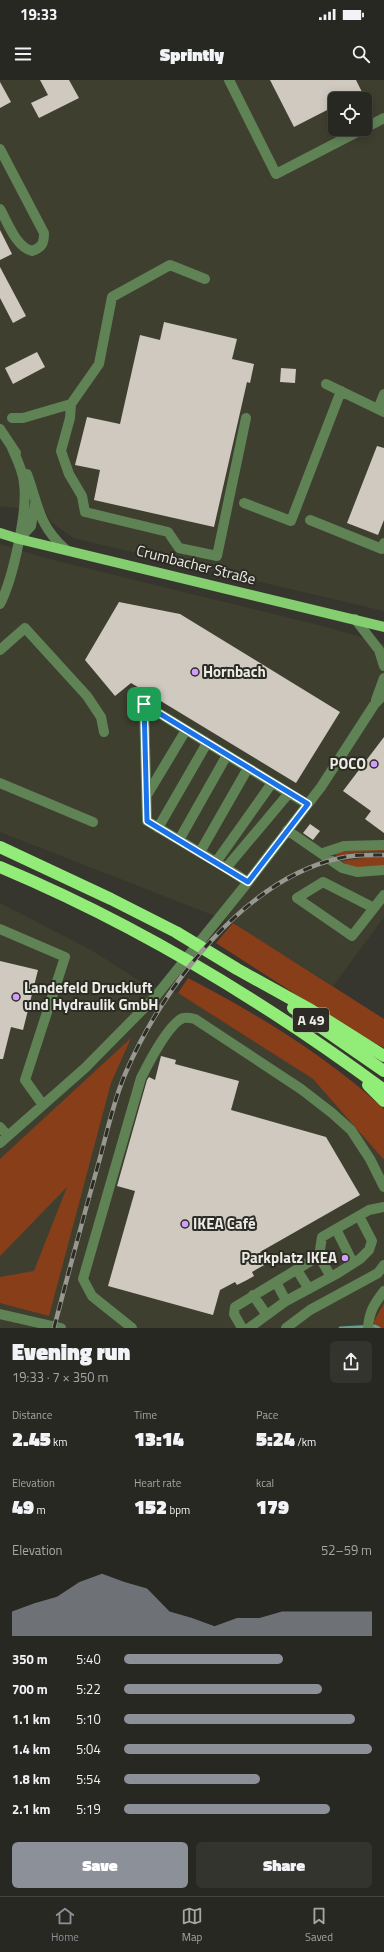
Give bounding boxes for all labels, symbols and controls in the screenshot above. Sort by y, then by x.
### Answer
text: 19:33 [20,3,57,26]
text: Sprintly [160,41,224,68]
icon: menu [12,43,34,65]
icon: search [350,43,372,65]
map controls [328,92,372,136]
button: locate [328,92,372,136]
street label: Crumbacher Straße [134,539,258,590]
place label: Hornbach [203,660,266,683]
marker: Hornbach [190,667,200,677]
pin [127,687,161,721]
icon: arrive [133,693,155,715]
place label: POCO [330,752,366,775]
marker: POCO [369,759,379,769]
place label: Landefeld Druckluft und Hydraulik GmbH [24,976,158,1016]
marker: Landefeld Druckluft und Hydraulik GmbH [11,992,21,1002]
road number: A 49 [293,1008,329,1032]
place label: IKEA Café [193,1212,256,1235]
marker: IKEA Café [180,1219,190,1229]
place label: Parkplatz IKEA [241,1246,337,1269]
marker: Parkplatz IKEA [340,1253,350,1263]
text: Evening run [12,1335,130,1369]
button: share [330,1341,372,1383]
text: 19:33 · 7 × 350 m [12,1367,108,1387]
text: Distance [12,1407,52,1423]
text: Time [134,1407,157,1423]
text: Pace [256,1407,278,1423]
text: 2.45 [12,1423,51,1454]
text: 13:14 [134,1423,184,1454]
text: 5:24 [256,1423,295,1454]
text: km [51,1434,68,1450]
text: /km [295,1434,316,1450]
text: Elevation [12,1475,55,1491]
text: Heart rate [134,1475,181,1491]
text: kcal [256,1475,274,1491]
text: 49 [12,1491,34,1522]
text: 152 [134,1491,167,1522]
text: 179 [256,1491,289,1522]
text: m [34,1502,46,1518]
text: bpm [167,1502,190,1518]
text: Elevation [12,1540,63,1560]
text: 52–59 m [321,1540,372,1560]
text: 350 m [12,1649,48,1669]
text: 5:40 [76,1649,101,1669]
text: 700 m [12,1679,48,1699]
text: 5:22 [76,1679,101,1699]
text: 1.1 km [12,1709,50,1729]
text: 5:10 [76,1709,101,1729]
text: 1.4 km [12,1739,50,1759]
text: 5:04 [76,1739,101,1759]
text: 1.8 km [12,1769,50,1789]
text: 5:54 [76,1769,101,1789]
text: 2.1 km [12,1799,50,1819]
text: 5:19 [76,1799,101,1819]
button: Save [12,1842,188,1888]
button: Share [196,1842,372,1888]
tab: Home [51,1905,79,1945]
tab: Map [181,1905,203,1945]
tab: Saved [305,1905,333,1945]

